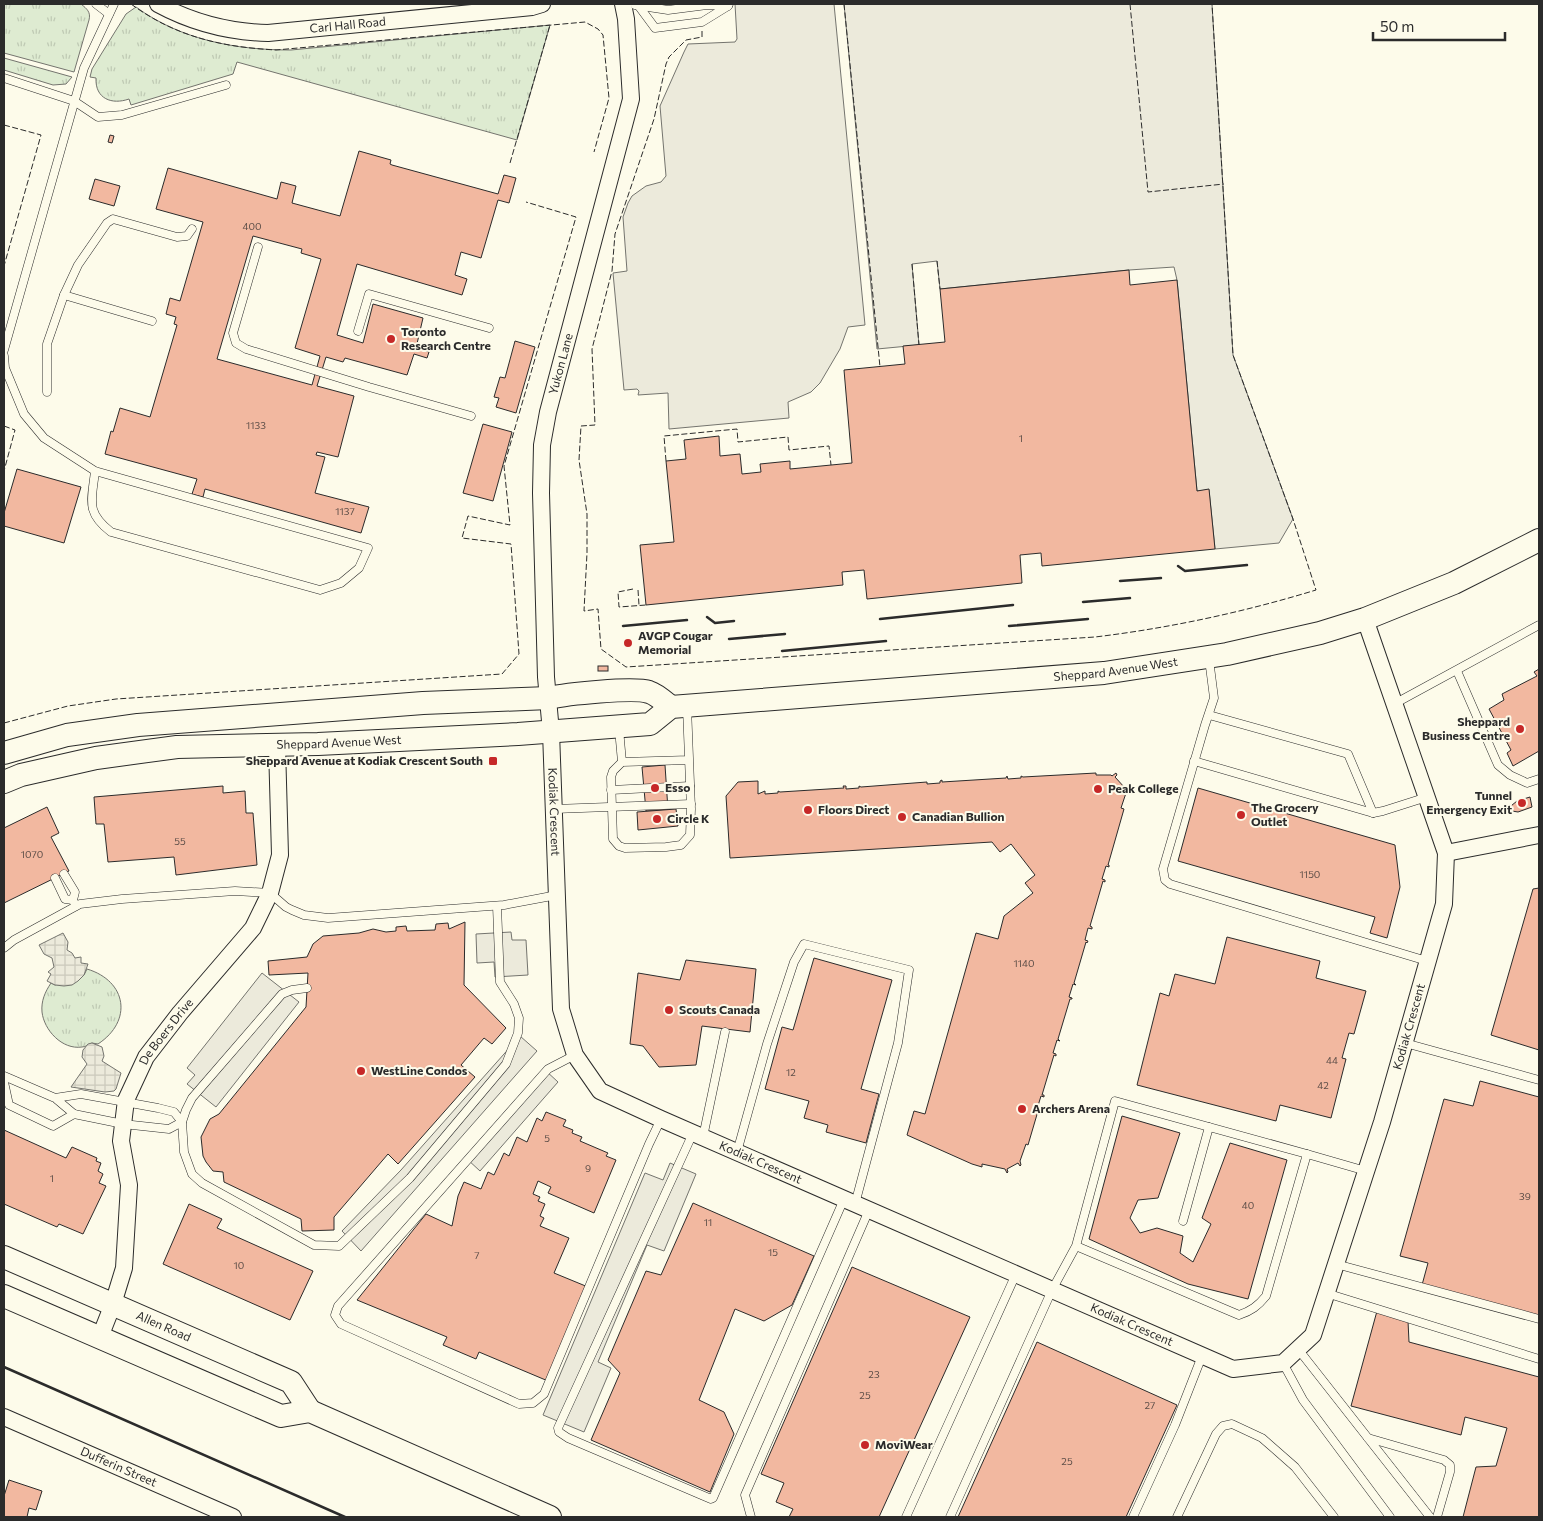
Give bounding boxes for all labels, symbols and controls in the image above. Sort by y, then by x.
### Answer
scale bar [1373,10,1506,42]
street label: Carl Hall Road [309,13,386,35]
text: 50 m [1380,17,1414,35]
house number: 400 [242,220,262,232]
place label: Toronto Research Centre [401,324,491,352]
street label: Yukon Lane [545,332,575,396]
marker: Toronto Research Centre [385,333,397,345]
house number: 1133 [246,419,266,431]
house number: 1 [1019,432,1023,444]
house number: 1137 [335,505,355,517]
place label: AVGP Cougar Memorial [638,628,713,656]
marker: AVGP Cougar Memorial [622,637,634,649]
street label: Sheppard Avenue West [1053,654,1179,683]
place label: Sheppard Business Centre [1422,714,1510,742]
marker: Sheppard Business Centre [1514,723,1526,735]
street label: Sheppard Avenue West [276,732,402,751]
place label: Sheppard Avenue at Kodiak Crescent South [246,753,483,767]
marker: Sheppard Avenue at Kodiak Crescent South [487,755,499,767]
street label: Kodiak Crescent [546,767,563,856]
place label: Esso [665,780,690,794]
place label: Peak College [1108,781,1178,795]
marker: Esso [649,782,661,794]
marker: Peak College [1092,783,1104,795]
place label: Tunnel Emergency Exit [1426,788,1512,816]
marker: Tunnel Emergency Exit [1516,797,1528,809]
place label: The Grocery Outlet [1251,800,1319,828]
place label: Floors Direct [818,802,889,816]
marker: Floors Direct [802,804,814,816]
place label: Canadian Bullion [912,809,1005,823]
marker: The Grocery Outlet [1235,809,1247,821]
place label: Circle K [667,811,710,825]
marker: Canadian Bullion [896,811,908,823]
marker: Circle K [651,813,663,825]
house number: 55 [174,835,186,847]
house number: 1070 [21,848,43,860]
house number: 1150 [1300,868,1320,880]
house number: 1140 [1013,957,1035,969]
street label: Kodiak Crescent [1389,982,1427,1071]
street label: De Boers Drive [135,995,195,1067]
place label: Scouts Canada [679,1002,760,1016]
marker: Scouts Canada [663,1004,675,1016]
house number: 44 [1326,1054,1338,1066]
place label: WestLine Condos [371,1063,468,1077]
marker: WestLine Condos [355,1065,367,1077]
house number: 12 [786,1066,796,1078]
house number: 42 [1317,1079,1329,1091]
place label: Archers Arena [1032,1101,1110,1115]
marker: Archers Arena [1016,1103,1028,1115]
house number: 5 [544,1132,550,1144]
street label: Kodiak Crescent [718,1137,804,1186]
house number: 9 [585,1162,591,1174]
house number: 1 [50,1172,54,1184]
house number: 39 [1519,1190,1531,1202]
house number: 40 [1242,1199,1254,1211]
house number: 11 [704,1216,712,1228]
house number: 15 [768,1246,778,1258]
house number: 7 [474,1249,480,1261]
house number: 10 [234,1259,244,1271]
street label: Kodiak Crescent [1089,1300,1176,1348]
street label: Allen Road [135,1308,193,1344]
house number: 23 [868,1368,880,1380]
house number: 25 [859,1389,871,1401]
house number: 27 [1145,1399,1155,1411]
place label: MoviWear [875,1437,933,1451]
marker: MoviWear [859,1439,871,1451]
street label: Dufferin Street [79,1443,159,1489]
house number: 25 [1061,1455,1073,1467]

